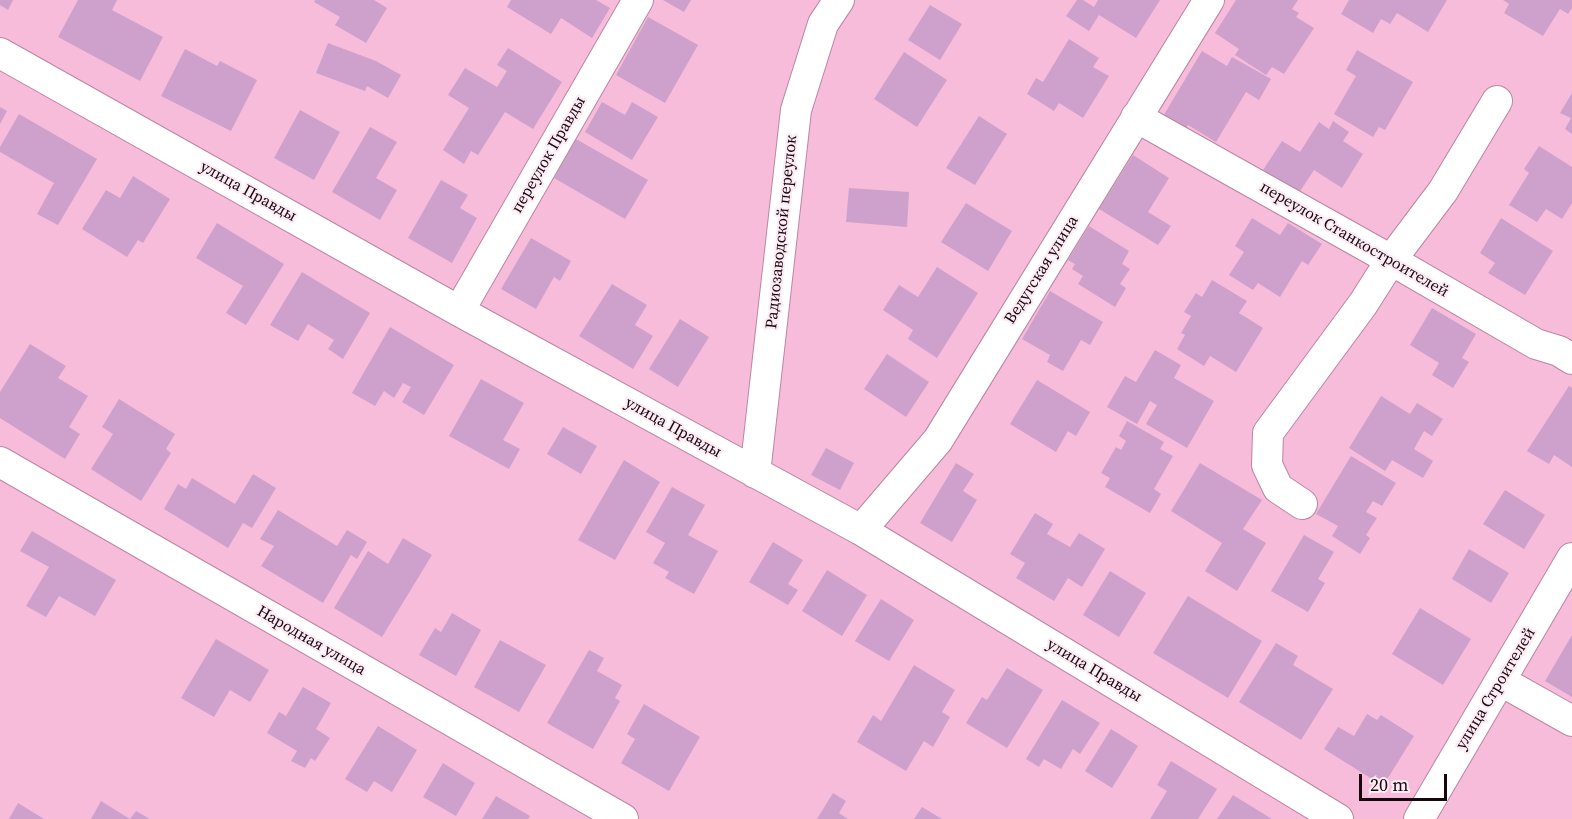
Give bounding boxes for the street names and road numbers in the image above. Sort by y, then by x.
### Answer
street label: переулок Правды [508,93,590,217]
street label: Радиозаводской переулок [762,134,802,330]
street label: улица Правды [196,158,300,226]
street label: переулок Станкостроителей [1256,178,1452,302]
street label: Ведугская улица [1001,212,1083,328]
street label: улица Правды [621,394,725,462]
street label: Народная улица [253,602,369,680]
street label: улица Строителей [1452,625,1540,753]
street label: улица Правды [1043,635,1145,707]

